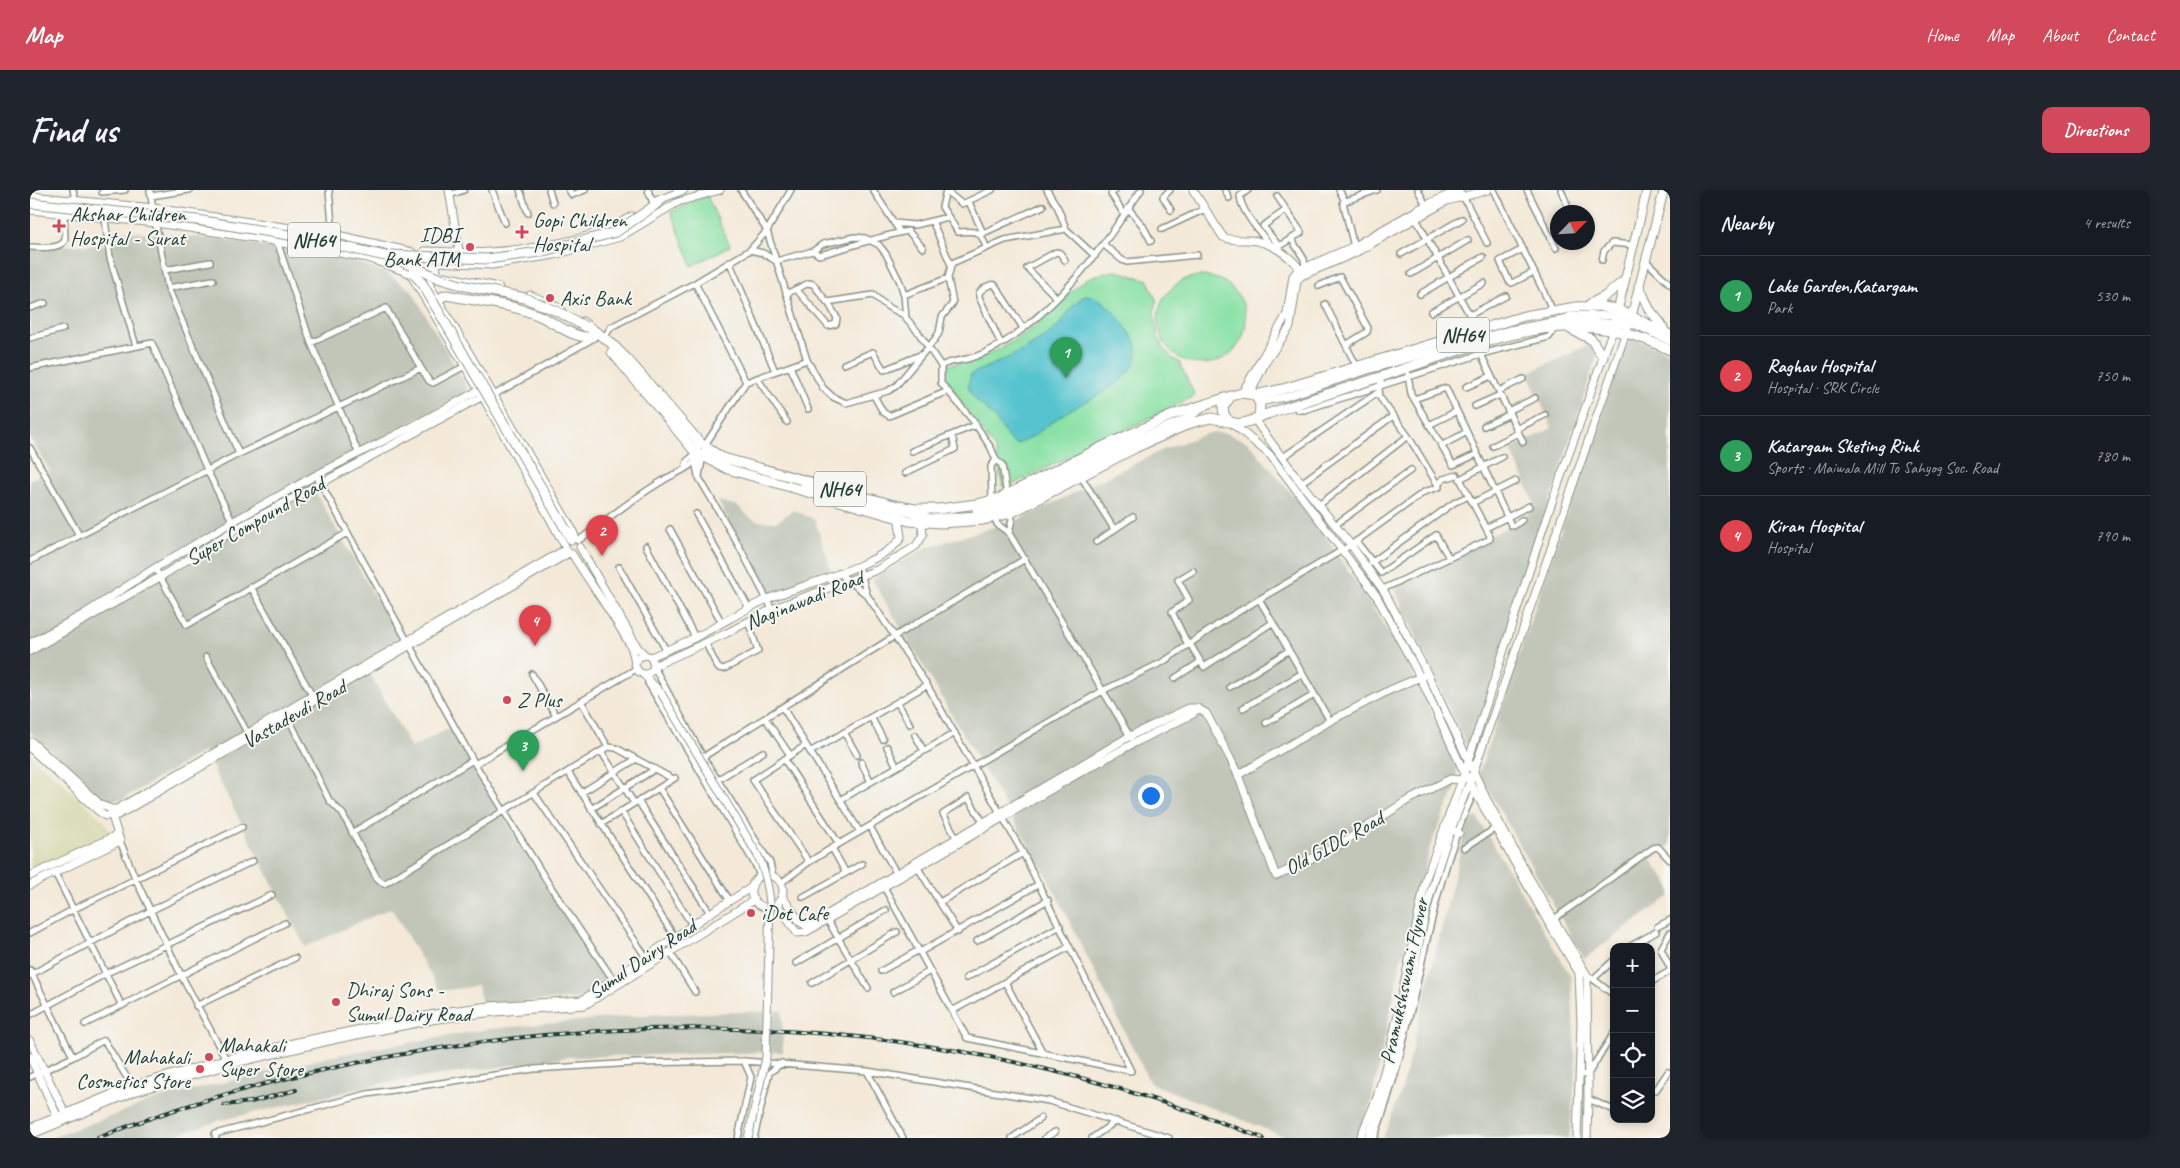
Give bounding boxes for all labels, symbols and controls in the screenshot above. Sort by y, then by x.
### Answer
text: Map [25,20,62,50]
text: Home [1926,24,1959,46]
text: Map [1987,24,2014,46]
text: About [2042,24,2078,46]
text: Contact [2106,24,2155,46]
button: Directions [2042,107,2150,153]
text: Find us [30,108,117,153]
place label: Akshar Children Hospital - Surat [70,201,187,251]
north arrow [1550,205,1595,250]
place label: Gopi Children Hospital [533,207,628,257]
text: Nearby [1720,210,1773,236]
text: 4 results [2083,213,2130,233]
marker: Akshar Children Hospital - Surat [52,219,66,233]
road number: NH64 [288,222,340,258]
place label: IDBI Bank ATM [383,222,465,272]
marker: Gopi Children Hospital [515,225,529,239]
marker: IDBI Bank ATM [464,241,476,253]
text: Lake Garden,Katargam [1767,274,1917,298]
place label: Axis Bank [560,285,633,311]
text: 1 [1732,286,1740,306]
text: 530 m [2096,286,2130,306]
marker: Axis Bank [544,292,556,304]
text: Park [1767,298,1792,318]
road number: NH64 [1437,318,1489,352]
pin: 1 [1050,337,1082,378]
text: Raghav Hospital [1767,354,1873,378]
text: 2 [1732,366,1740,386]
text: 750 m [2096,366,2130,386]
text: Hospital · SRK Circle [1767,378,1879,398]
text: Katargam Sketing Rink [1767,434,1919,458]
text: 3 [1732,446,1740,466]
text: 780 m [2096,446,2130,466]
text: Sports · Maiwala Mill To Sahyog Soc. Road [1767,458,1998,478]
street label: Super Compound Road [181,469,332,571]
road number: NH64 [814,472,866,506]
text: Kiran Hospital [1767,514,1861,538]
pin: 2 [586,515,618,556]
text: 4 [1732,526,1740,546]
text: 790 m [2096,526,2130,546]
text: Hospital [1767,538,1811,558]
street label: Naginawadi Road [741,563,870,635]
pin: 4 [519,605,551,646]
street label: Vastadevdi Road [237,672,353,754]
place label: Z Plus [517,687,563,713]
marker: Z Plus [501,694,513,706]
pin: 3 [507,730,539,771]
your location [1138,783,1164,809]
street label: Old GIDC Road [1280,803,1391,881]
street label: Pramukshswami Flyover [1374,894,1435,1066]
place label: iDot Cafe [761,900,830,926]
marker: iDot Cafe [745,907,757,919]
street label: Sumul Dairy Road [583,911,704,1005]
map controls [1610,943,1655,1123]
button: + [1610,943,1655,988]
place label: Dhiraj Sons - Sumul Dairy Road [346,977,474,1027]
button: − [1610,988,1655,1033]
marker: Dhiraj Sons - Sumul Dairy Road [330,996,342,1008]
place label: Mahakali Super Store [219,1032,305,1082]
button: locate [1610,1033,1655,1078]
place label: Mahakali Cosmetics Store [76,1044,193,1094]
marker: Mahakali Super Store [203,1051,215,1063]
marker: Mahakali Cosmetics Store [194,1063,206,1075]
button: layers [1610,1078,1655,1123]

